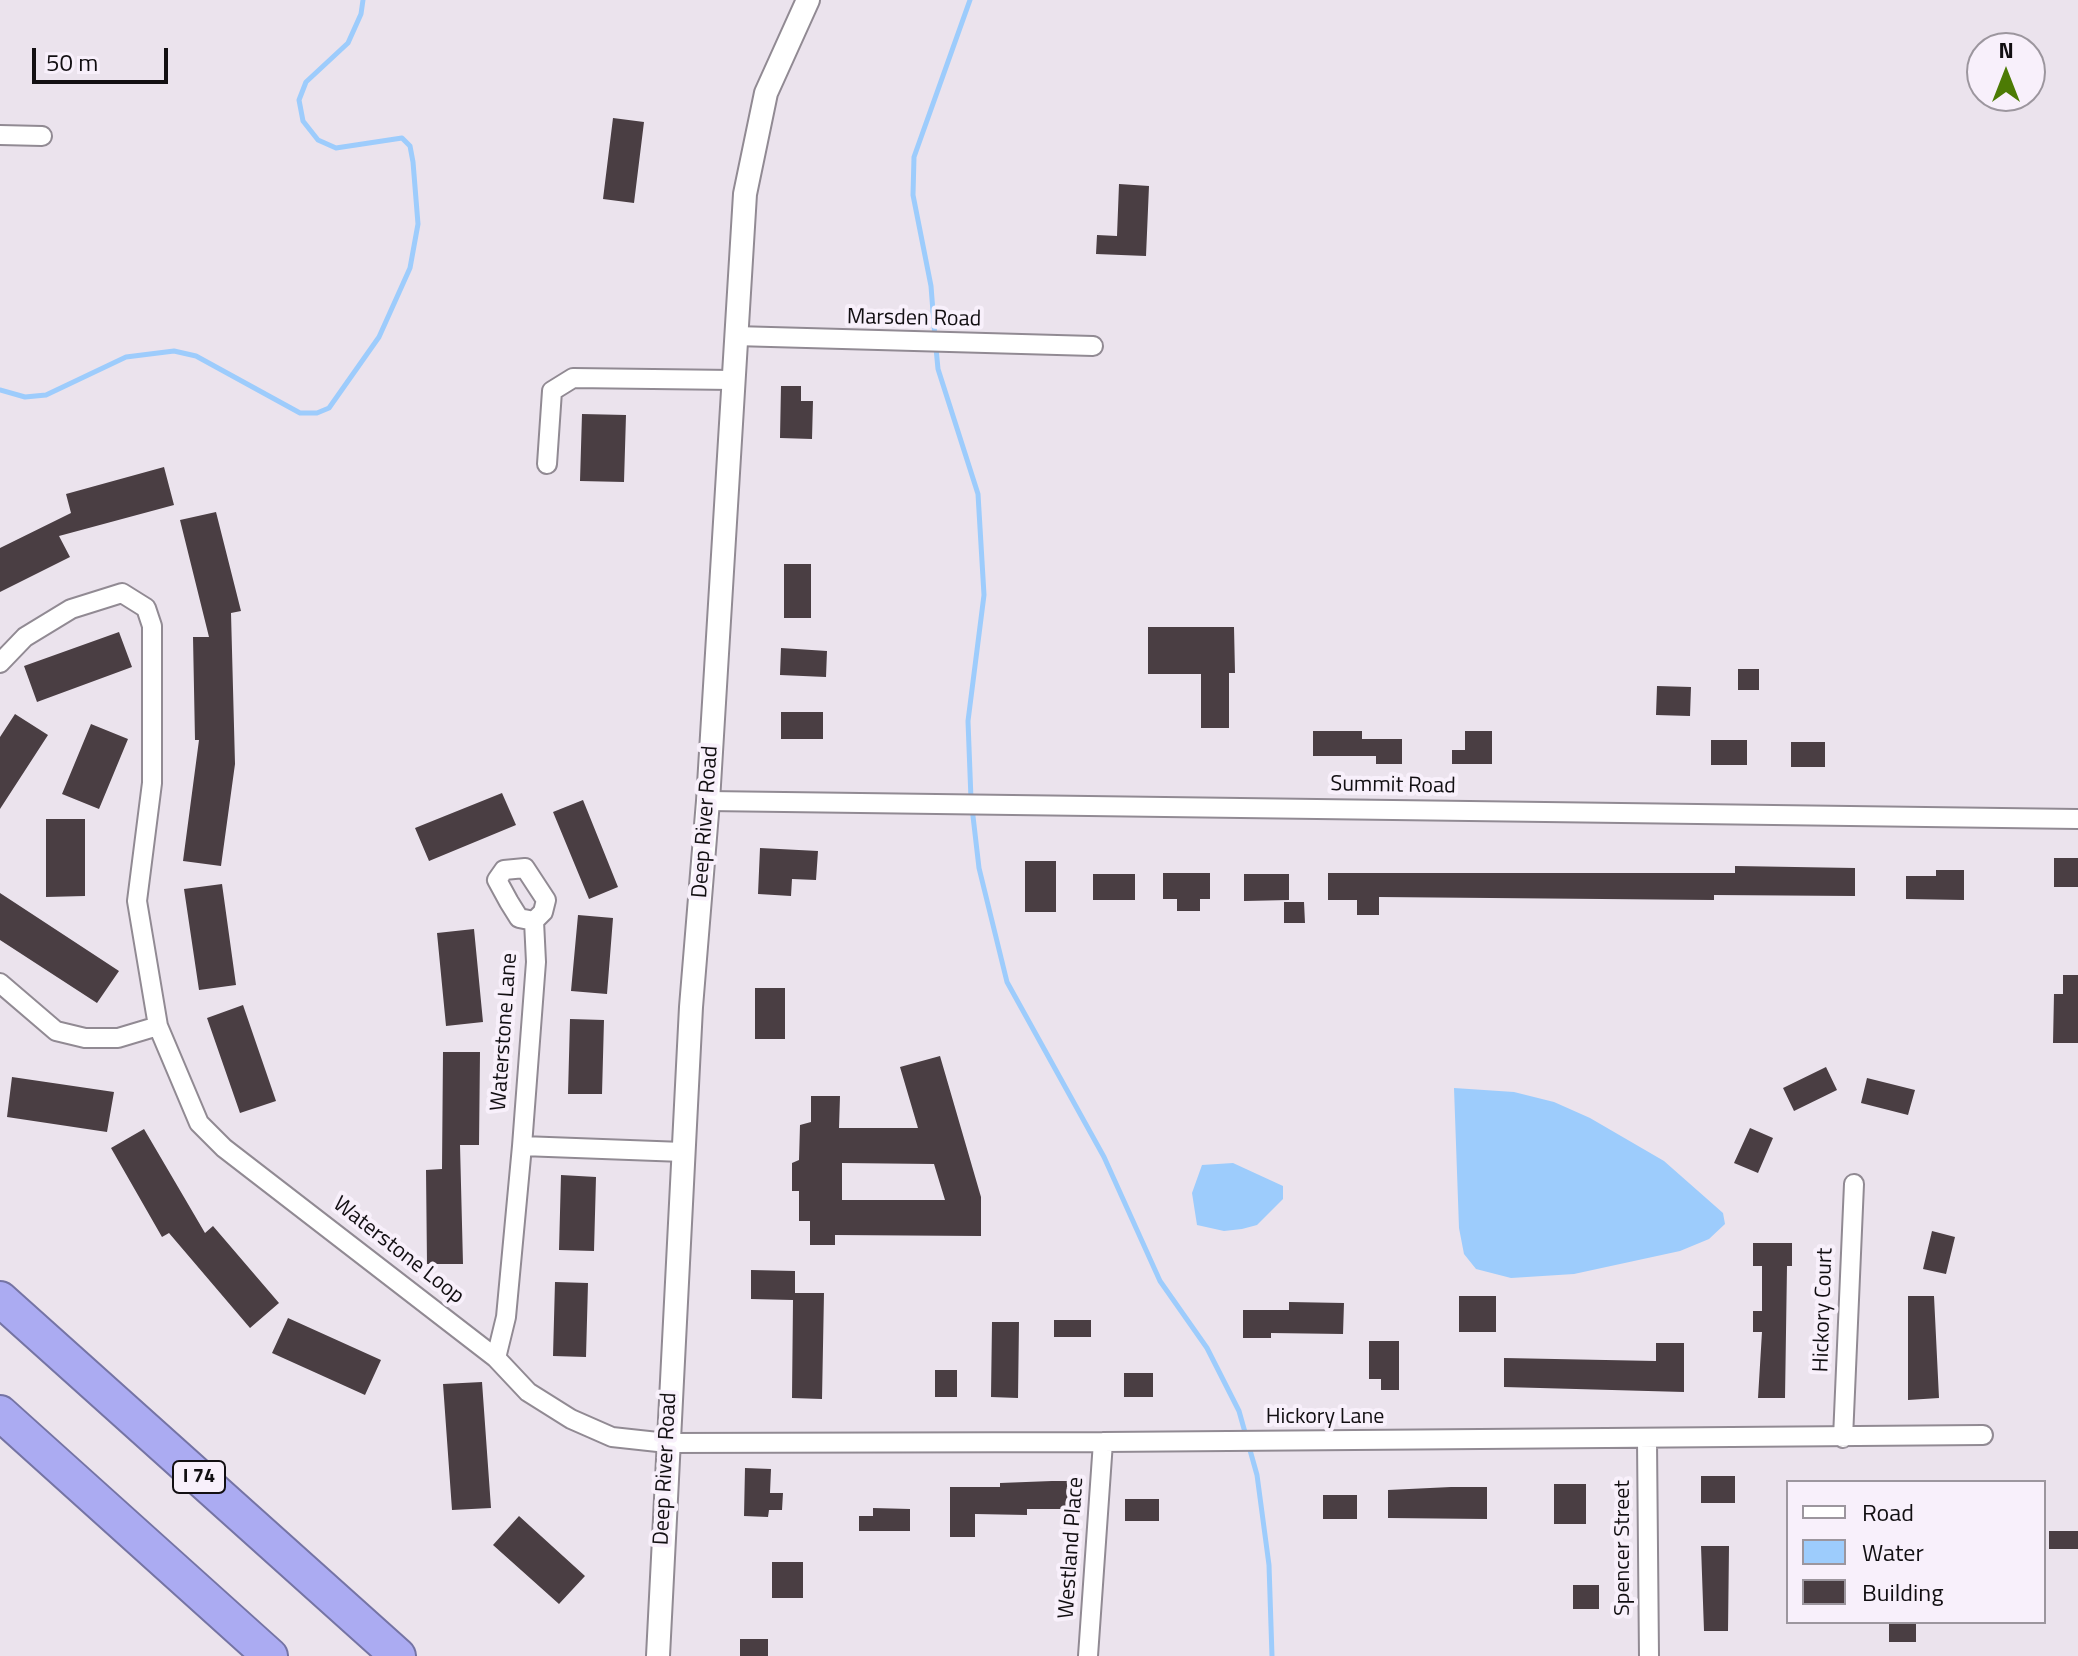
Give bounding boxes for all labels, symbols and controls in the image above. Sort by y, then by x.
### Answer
scale bar [36,32,172,82]
north arrow [1966,32,2046,112]
text: N [1998,33,2014,67]
text: 50 m [46,44,98,80]
street label: Marsden Road [847,305,981,333]
street label: Deep River Road [688,745,724,899]
street label: Summit Road [1330,772,1456,800]
street label: Waterstone Lane [486,952,524,1112]
street label: Waterstone Loop [327,1192,469,1310]
street label: Hickory Court [1809,1247,1839,1373]
street label: Deep River Road [649,1392,683,1546]
street label: Hickory Lane [1266,1405,1384,1431]
road number: I 74 [173,1461,225,1493]
street label: Westland Place [1054,1476,1090,1620]
street label: Spencer Street [1611,1480,1637,1616]
legend [1786,1480,2046,1624]
text: Road [1862,1494,1914,1530]
text: Water [1862,1534,1924,1570]
text: Building [1862,1574,1944,1610]

